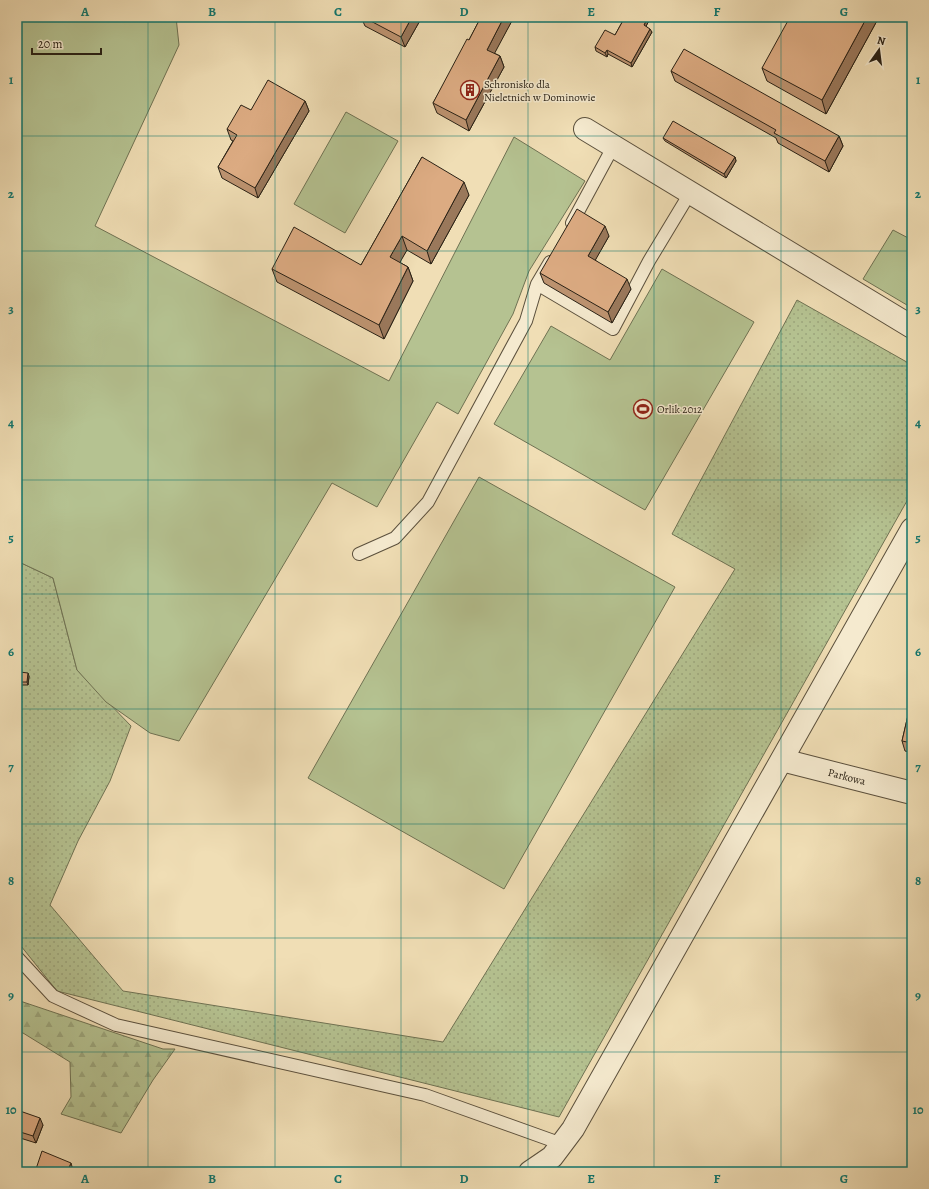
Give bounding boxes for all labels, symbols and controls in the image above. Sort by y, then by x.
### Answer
text: A [80,3,90,20]
text: B [208,3,216,20]
text: C [334,3,342,20]
text: D [459,3,469,20]
text: E [587,3,595,20]
text: F [714,3,721,20]
text: G [840,3,848,20]
scale bar [32,30,101,56]
north arrow [859,30,899,70]
text: N [876,33,887,49]
text: 20 m [38,36,62,52]
text: 1 [9,71,14,88]
text: 1 [916,71,921,88]
place label: Schronisko dla Nieletnich w Dominowie [484,77,596,105]
building icon: Schronisko dla Nieletnich w Dominowie [459,79,481,101]
text: 2 [8,185,15,202]
text: 2 [915,185,922,202]
text: 3 [8,300,14,317]
text: 3 [915,300,921,317]
sports icon: Orlik 2012 [632,398,654,420]
place label: Orlik 2012 [657,402,702,417]
text: 4 [8,414,14,431]
text: 4 [915,414,921,431]
text: 5 [8,529,14,546]
text: 5 [915,529,921,546]
text: 6 [8,643,14,660]
text: 6 [915,643,921,660]
text: 7 [8,758,14,775]
text: 7 [915,758,921,775]
street label: Parkowa [826,765,868,789]
text: 8 [8,872,14,889]
text: 8 [915,872,921,889]
text: 9 [8,987,14,1004]
text: 9 [915,987,921,1004]
text: 10 [5,1101,17,1118]
text: 10 [912,1101,924,1118]
text: A [80,1170,90,1187]
text: B [208,1170,216,1187]
text: C [334,1170,342,1187]
text: D [459,1170,469,1187]
text: E [587,1170,595,1187]
text: F [714,1170,721,1187]
text: G [840,1170,848,1187]

